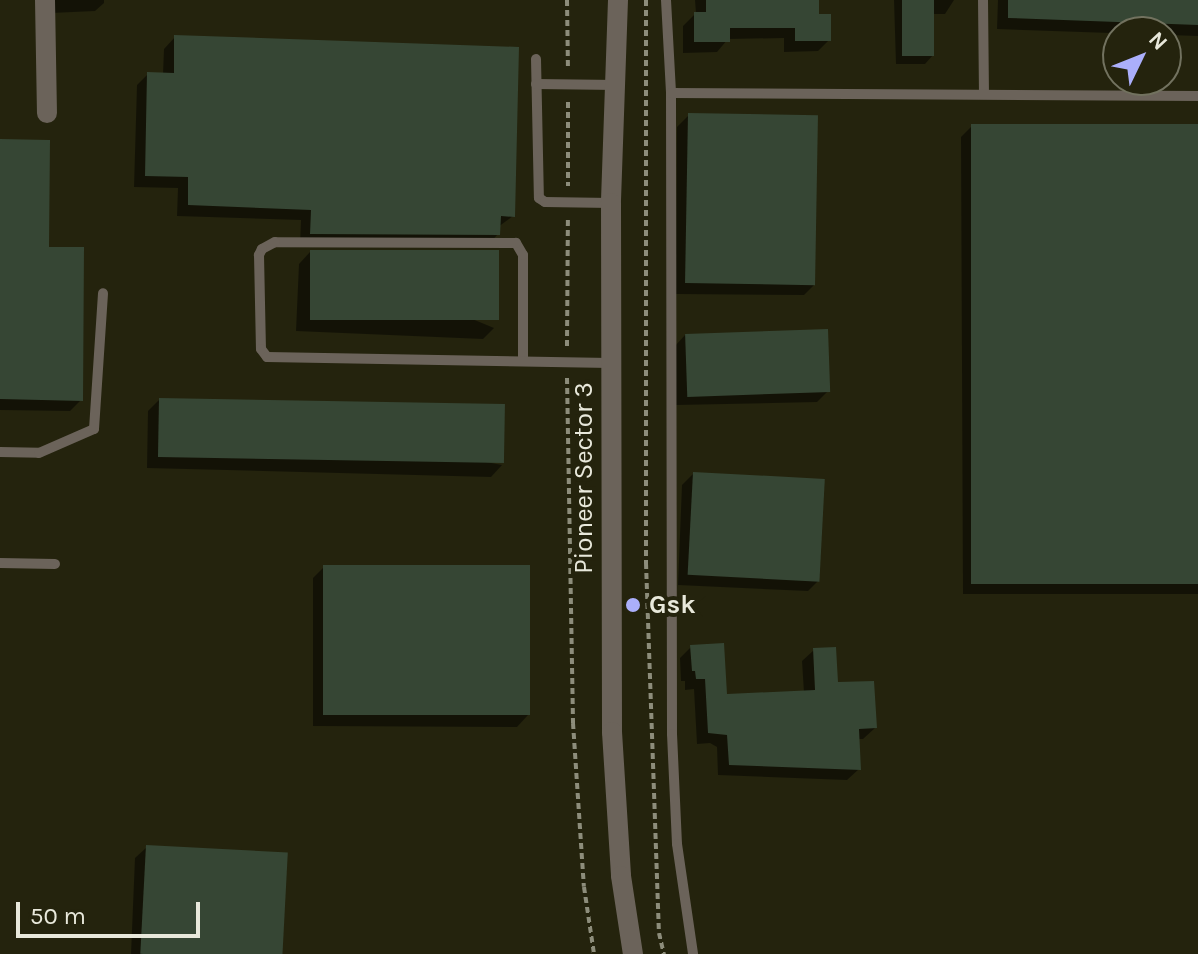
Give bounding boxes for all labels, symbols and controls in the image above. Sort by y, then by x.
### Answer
north arrow [1102,16,1182,96]
text: N [1143,26,1173,56]
street label: Pioneer Sector 3 [568,382,600,574]
place label: Gsk [649,589,696,621]
marker: Gsk [624,596,642,614]
scale bar [20,886,204,936]
text: 50 m [30,902,86,930]

